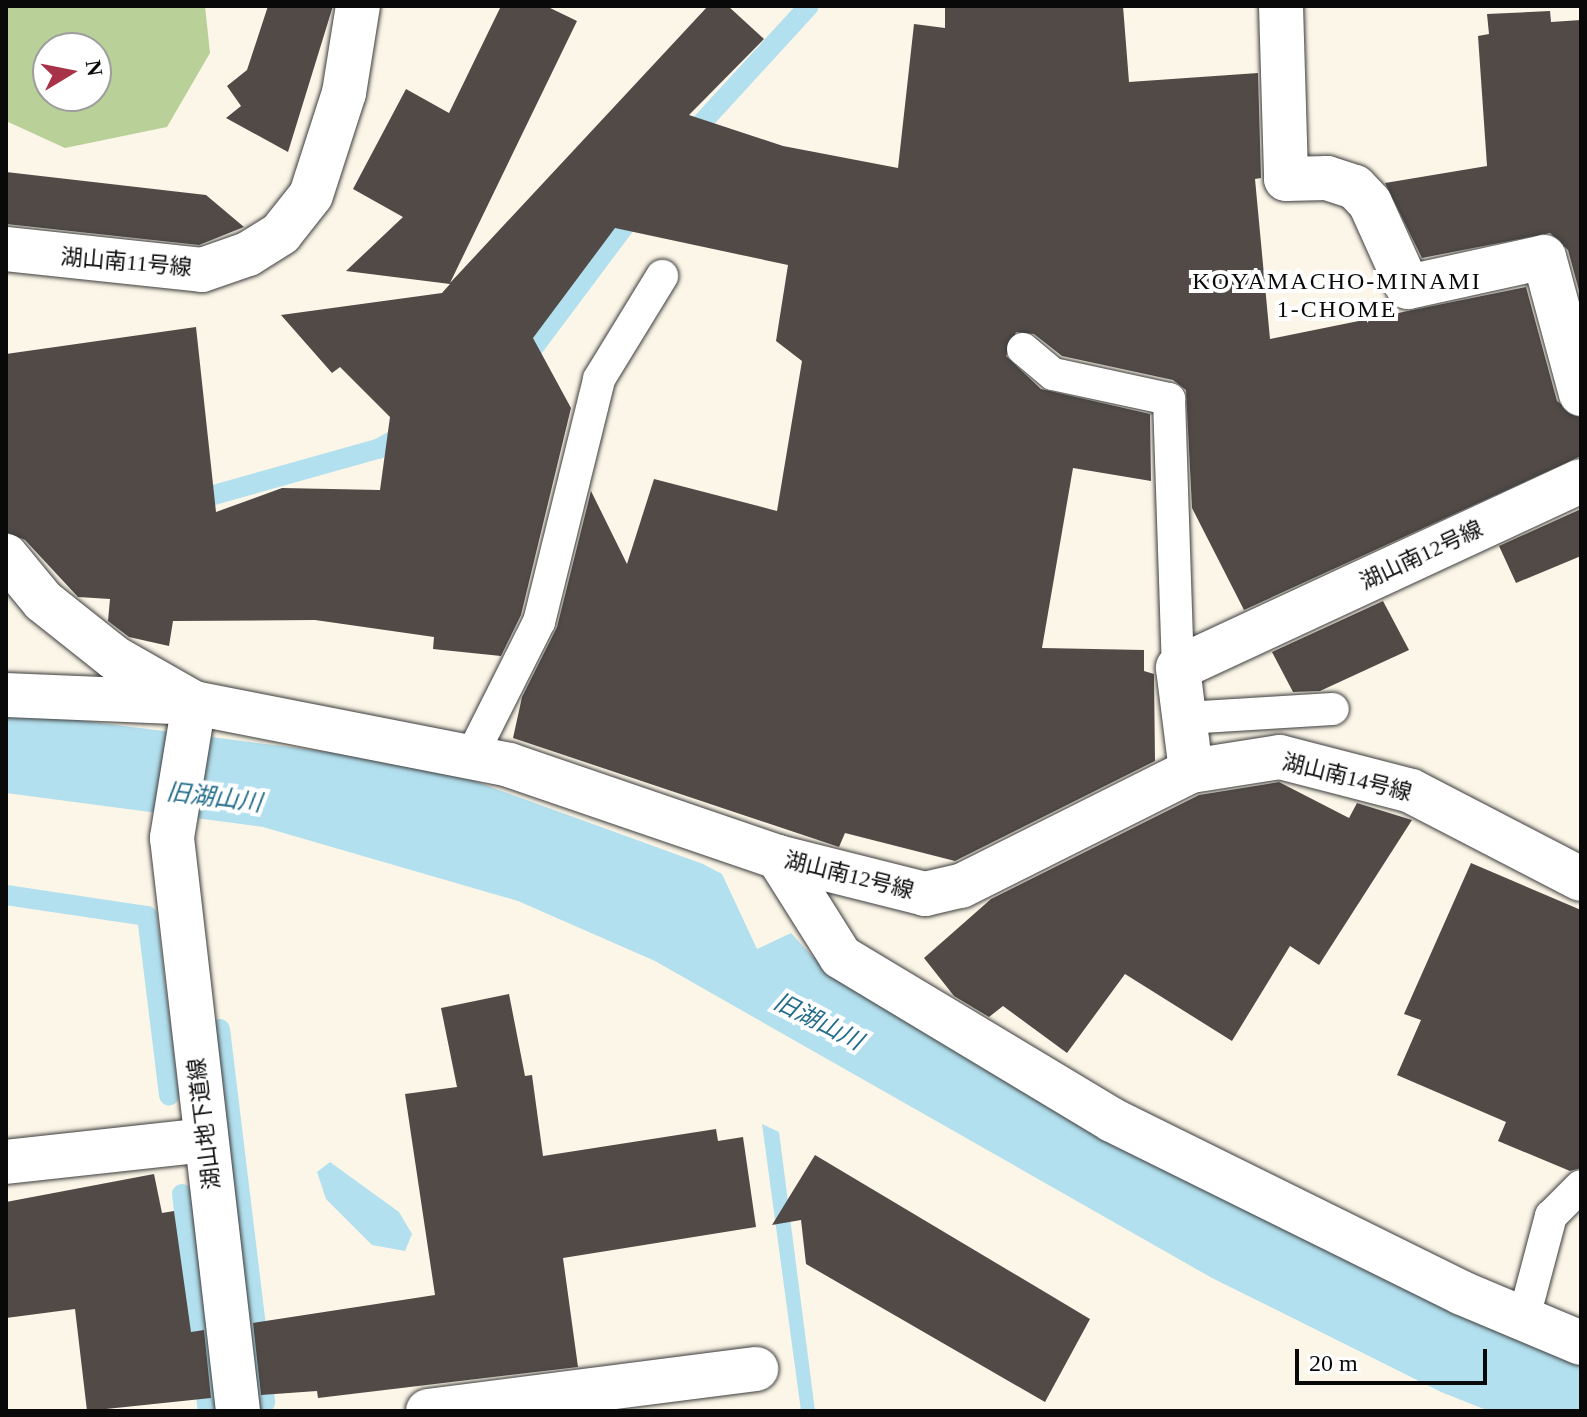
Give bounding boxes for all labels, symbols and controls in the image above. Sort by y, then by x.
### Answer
north arrow [32,32,112,112]
text: N [80,58,108,78]
street label: 湖山南11号線 [60,243,192,281]
district label: KOYAMACHO-MINAMI 1-CHOME [1192,268,1482,324]
street label: 湖山南12号線 [1356,515,1486,595]
street label: 湖山南14号線 [1280,748,1414,806]
water label: 旧湖山川 [165,778,263,818]
street label: 湖山南12号線 [782,846,916,904]
water label: 旧湖山川 [769,987,867,1057]
street label: 湖山地下道線 [183,1057,225,1191]
scale bar [1299,1333,1491,1383]
text: 20 m [1309,1350,1358,1376]

